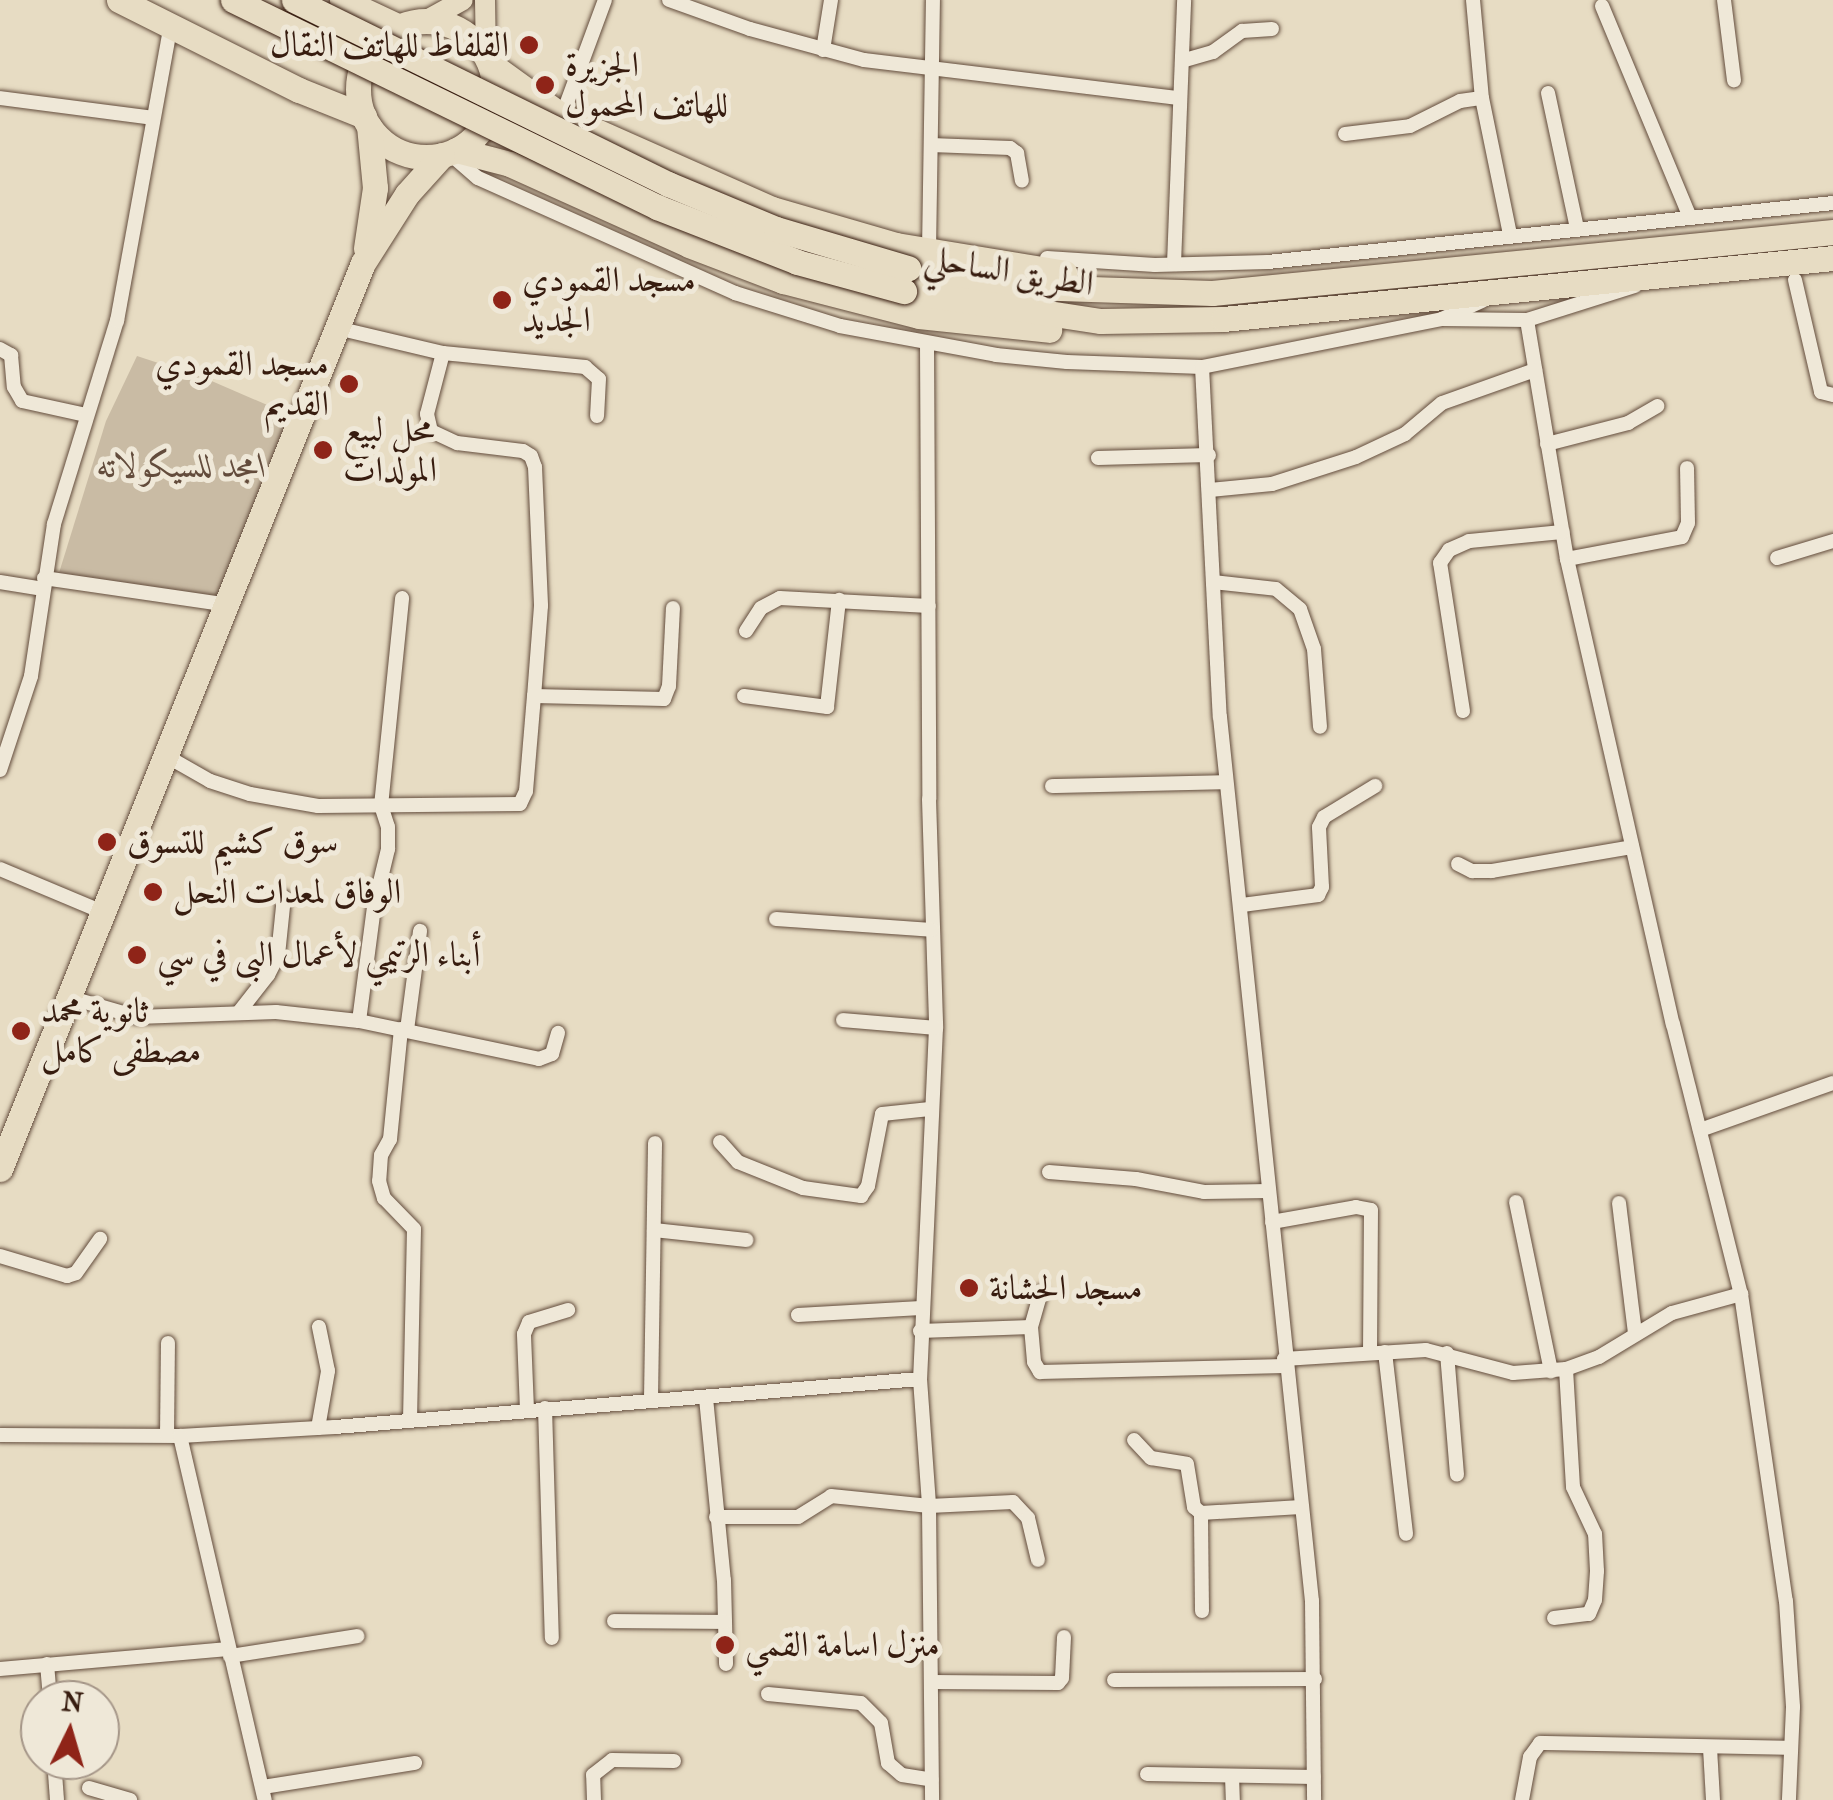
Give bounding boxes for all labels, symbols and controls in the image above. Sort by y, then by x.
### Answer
place label: القلفاط للهاتف النقال [270,24,509,66]
marker: القلفاط للهاتف النقال [518,34,540,56]
place label: الجزيرة للهاتف المحمول [565,44,728,126]
marker: الجزيرة للهاتف المحمول [534,74,556,96]
street label: الطريق الساحلي [921,237,1097,305]
place label: مسجد القمودي الجديد [522,259,696,341]
marker: مسجد القمودي الجديد [491,289,513,311]
place label: مسجد القمودي القديم [155,343,329,425]
marker: مسجد القمودي القديم [338,373,360,395]
place label: محل لبيع المولدات [343,409,437,491]
marker: محل لبيع المولدات [312,439,334,461]
park label: امجد للسيكولاته [97,445,267,487]
place label: سوق كشيم للتسوق [127,821,338,863]
marker: سوق كشيم للتسوق [96,831,118,853]
place label: الوفاق لمعدات النحل [173,871,401,913]
marker: الوفاق لمعدات النحل [142,881,164,903]
place label: أبناء الرتيمي لأعمال البى في سي [157,934,481,976]
marker: أبناء الرتيمي لأعمال البى في سي [126,944,148,966]
place label: ثانوية محمد مصطفى كامل [41,990,201,1072]
marker: ثانوية محمد مصطفى كامل [10,1020,32,1042]
place label: مسجد الحشانة [989,1267,1143,1309]
marker: مسجد الحشانة [958,1277,980,1299]
place label: منزل اسامة القمي [745,1624,940,1666]
marker: منزل اسامة القمي [714,1634,736,1656]
north arrow [20,1680,120,1780]
text: N [60,1684,85,1719]

